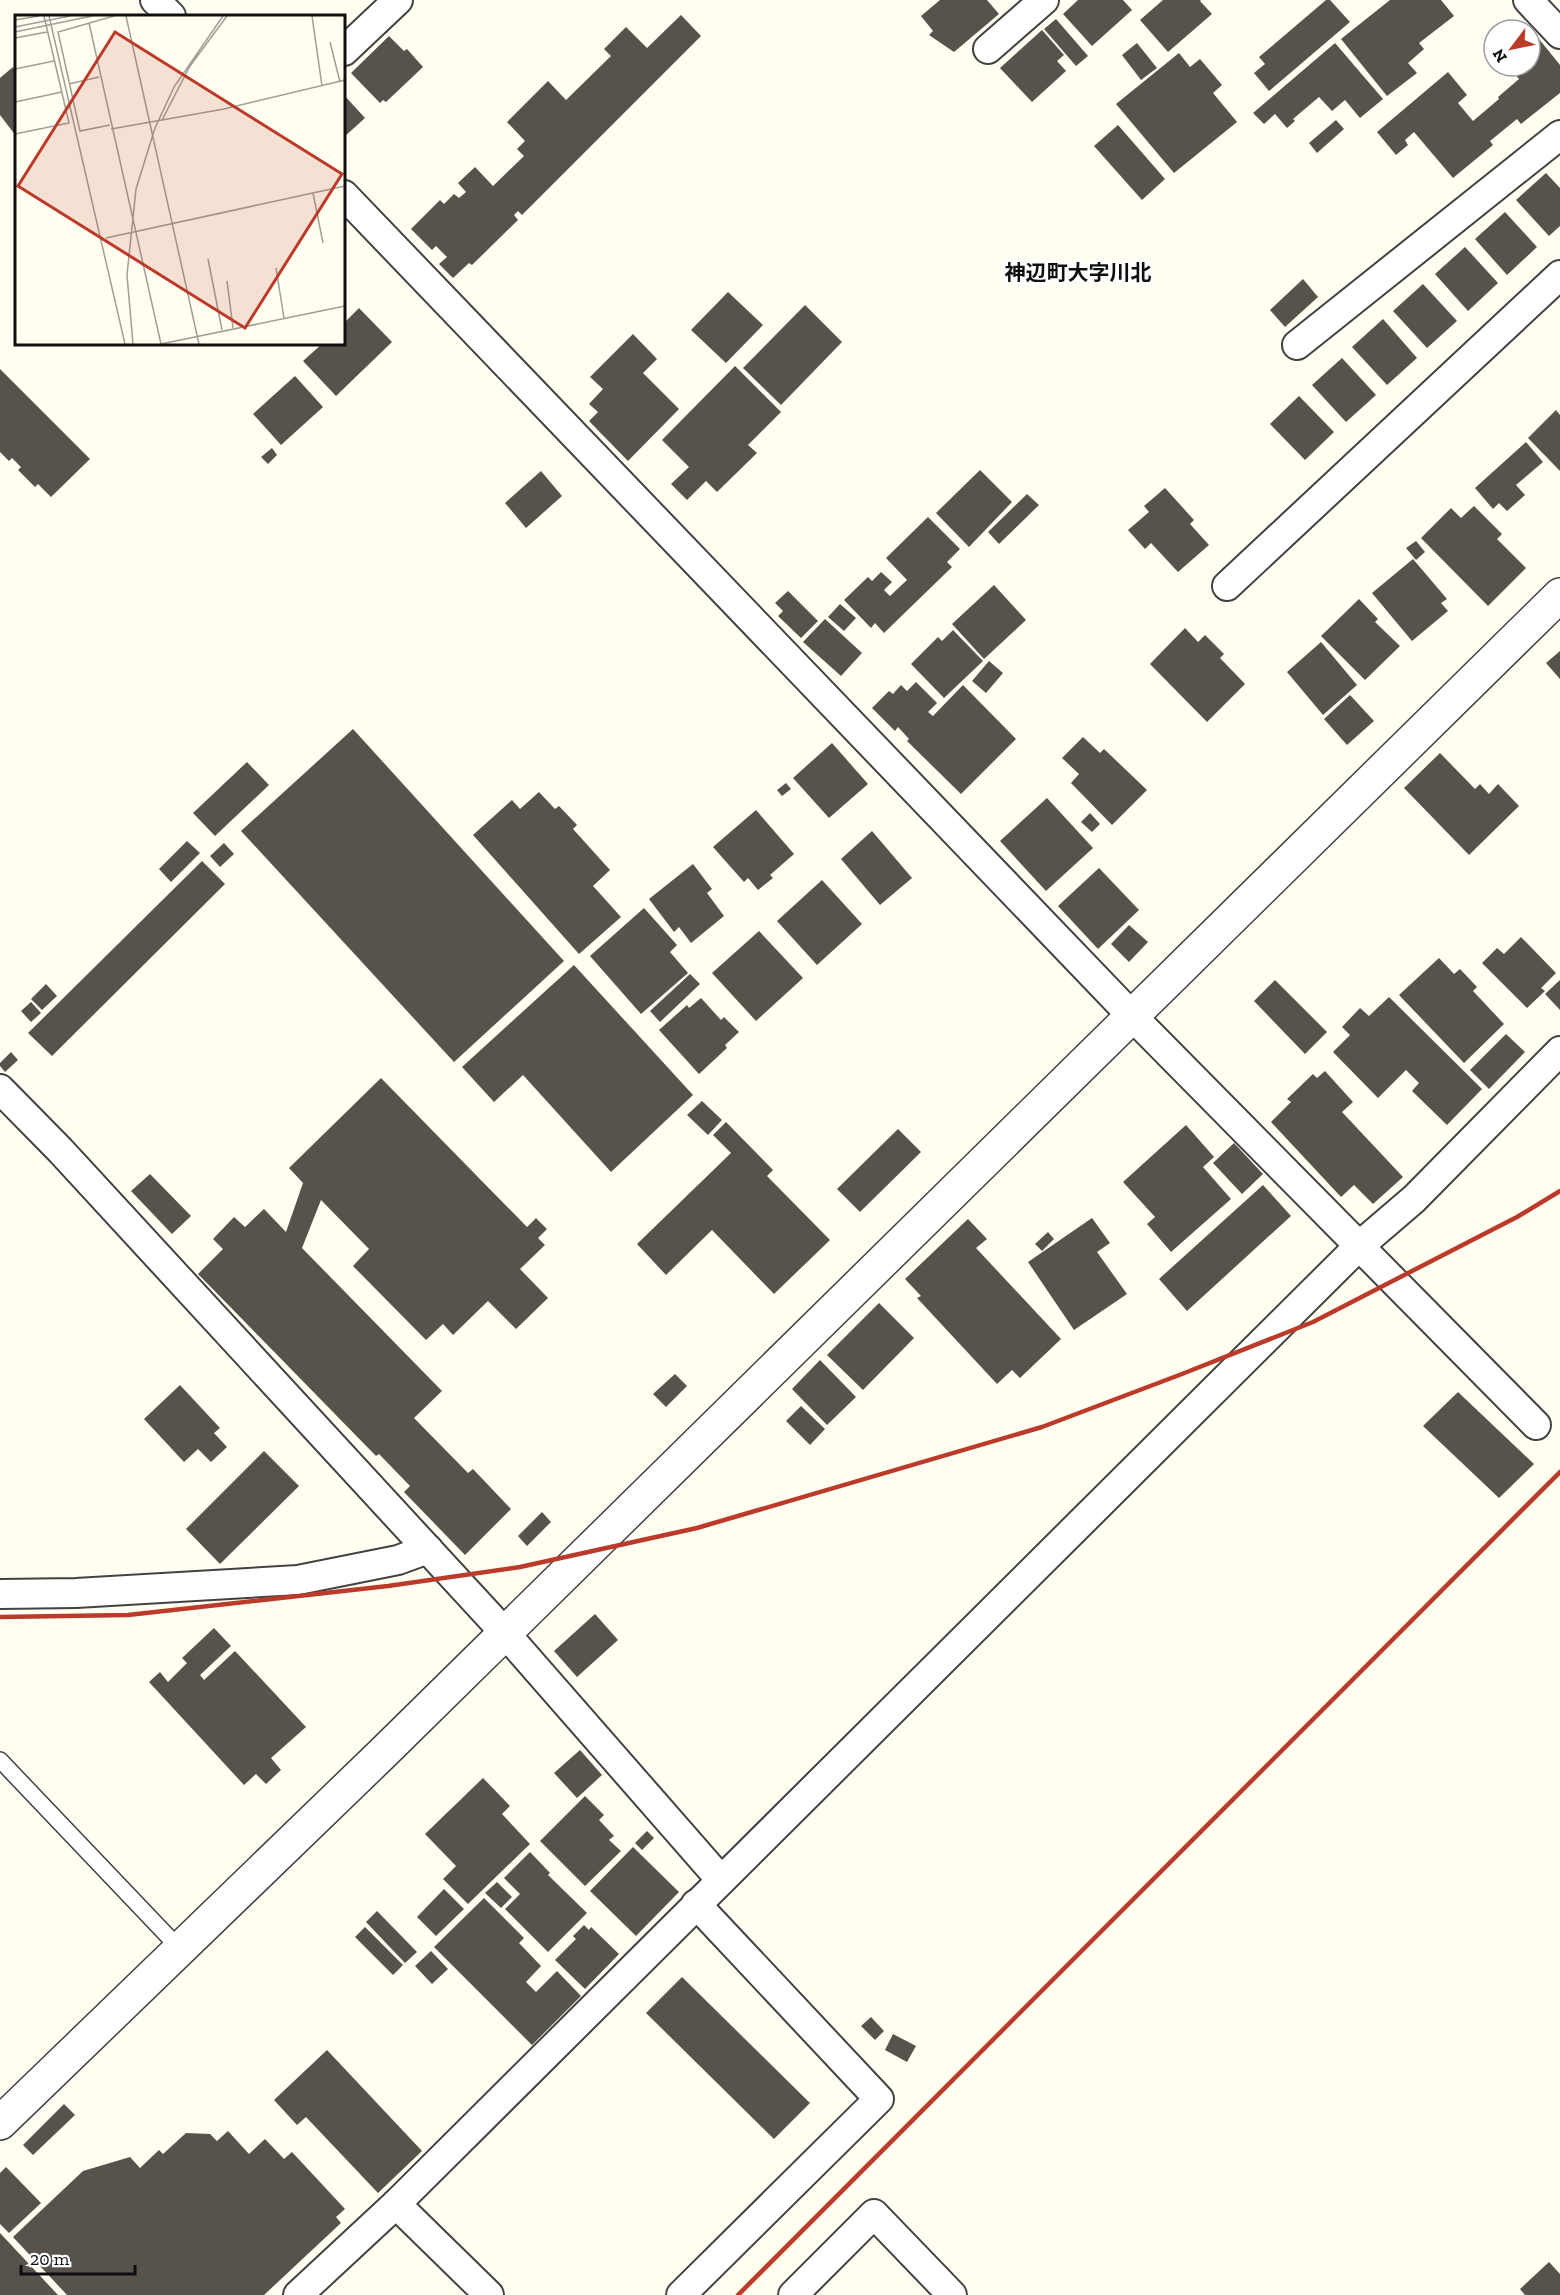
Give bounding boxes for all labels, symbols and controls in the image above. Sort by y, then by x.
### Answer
inset map [15,15,345,345]
north arrow [1482,18,1542,78]
text: N [1488,45,1511,66]
district label: 神辺町大字川北 [1005,260,1152,285]
scale bar [21,2238,135,2276]
text: 20 m [30,2248,70,2270]

